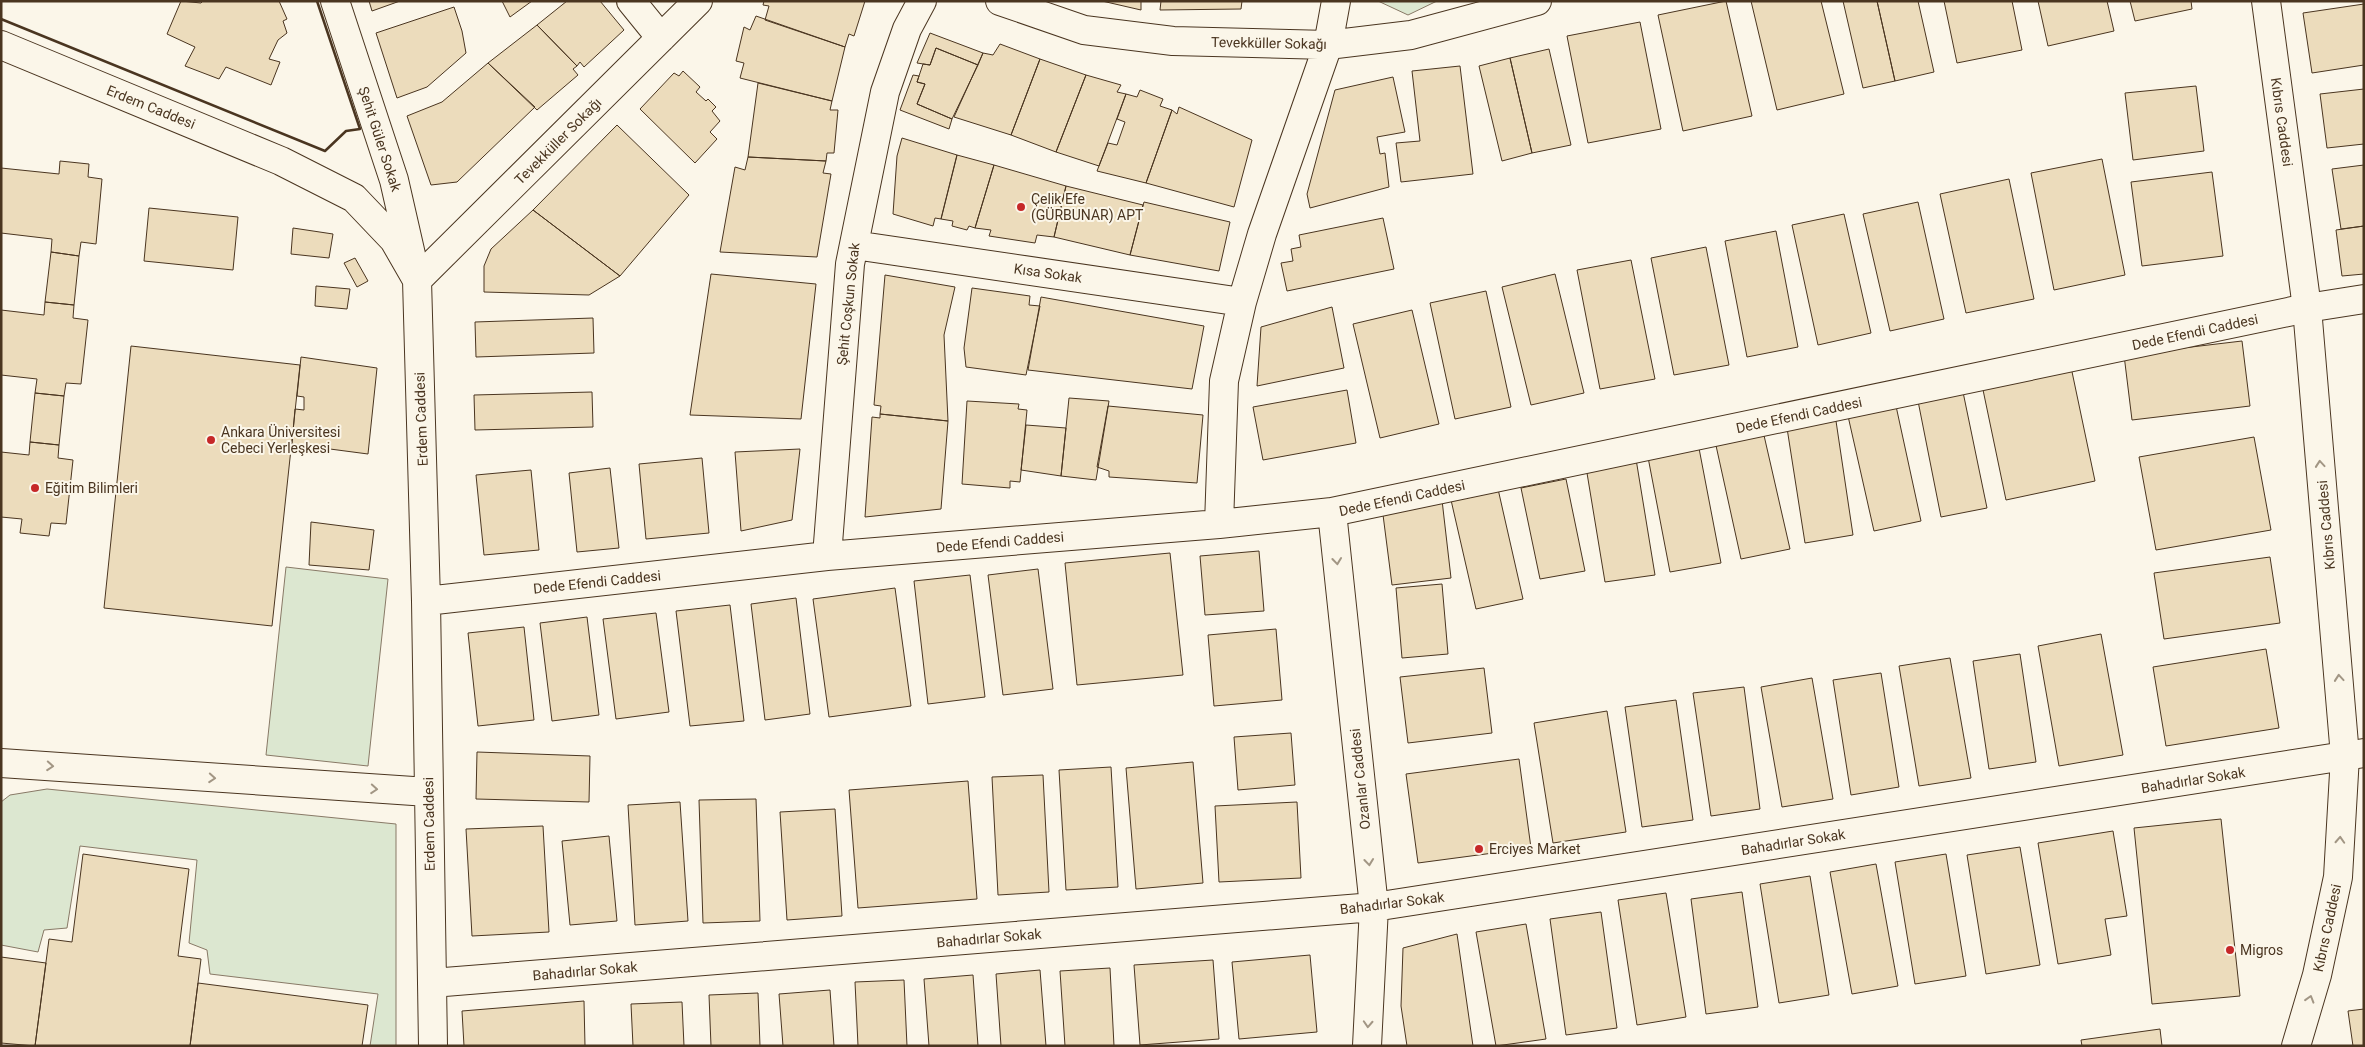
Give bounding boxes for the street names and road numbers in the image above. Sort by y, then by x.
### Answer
street label: Tevekküller Sokağı [1211,34,1327,52]
street label: Kıbrıs Caddesi [2268,77,2296,167]
street label: Erdem Caddesi [104,82,198,132]
street label: Şehit Güler Sokak [356,85,405,194]
street label: Tevekküller Sokağı [511,94,605,188]
street label: Şehit Coşkun Sokak [834,241,862,366]
street label: Kısa Sokak [1013,260,1084,286]
street label: Dede Efendi Caddesi [2131,311,2259,353]
street label: Erdem Caddesi [411,372,431,466]
street label: Dede Efendi Caddesi [1735,394,1863,436]
street label: Dede Efendi Caddesi [1338,477,1466,519]
street label: Kıbrıs Caddesi [2314,480,2338,570]
street label: Dede Efendi Caddesi [935,528,1065,556]
street label: Dede Efendi Caddesi [532,567,662,597]
street label: Ozanlar Caddesi [1347,728,1373,830]
street label: Bahadırlar Sokak [2140,764,2247,796]
street label: Erdem Caddesi [420,777,438,871]
street label: Bahadırlar Sokak [1740,826,1847,858]
street label: Kıbrıs Caddesi [2310,883,2344,973]
street label: Bahadırlar Sokak [1339,889,1446,917]
street label: Bahadırlar Sokak [936,925,1043,951]
street label: Bahadırlar Sokak [532,958,639,984]

